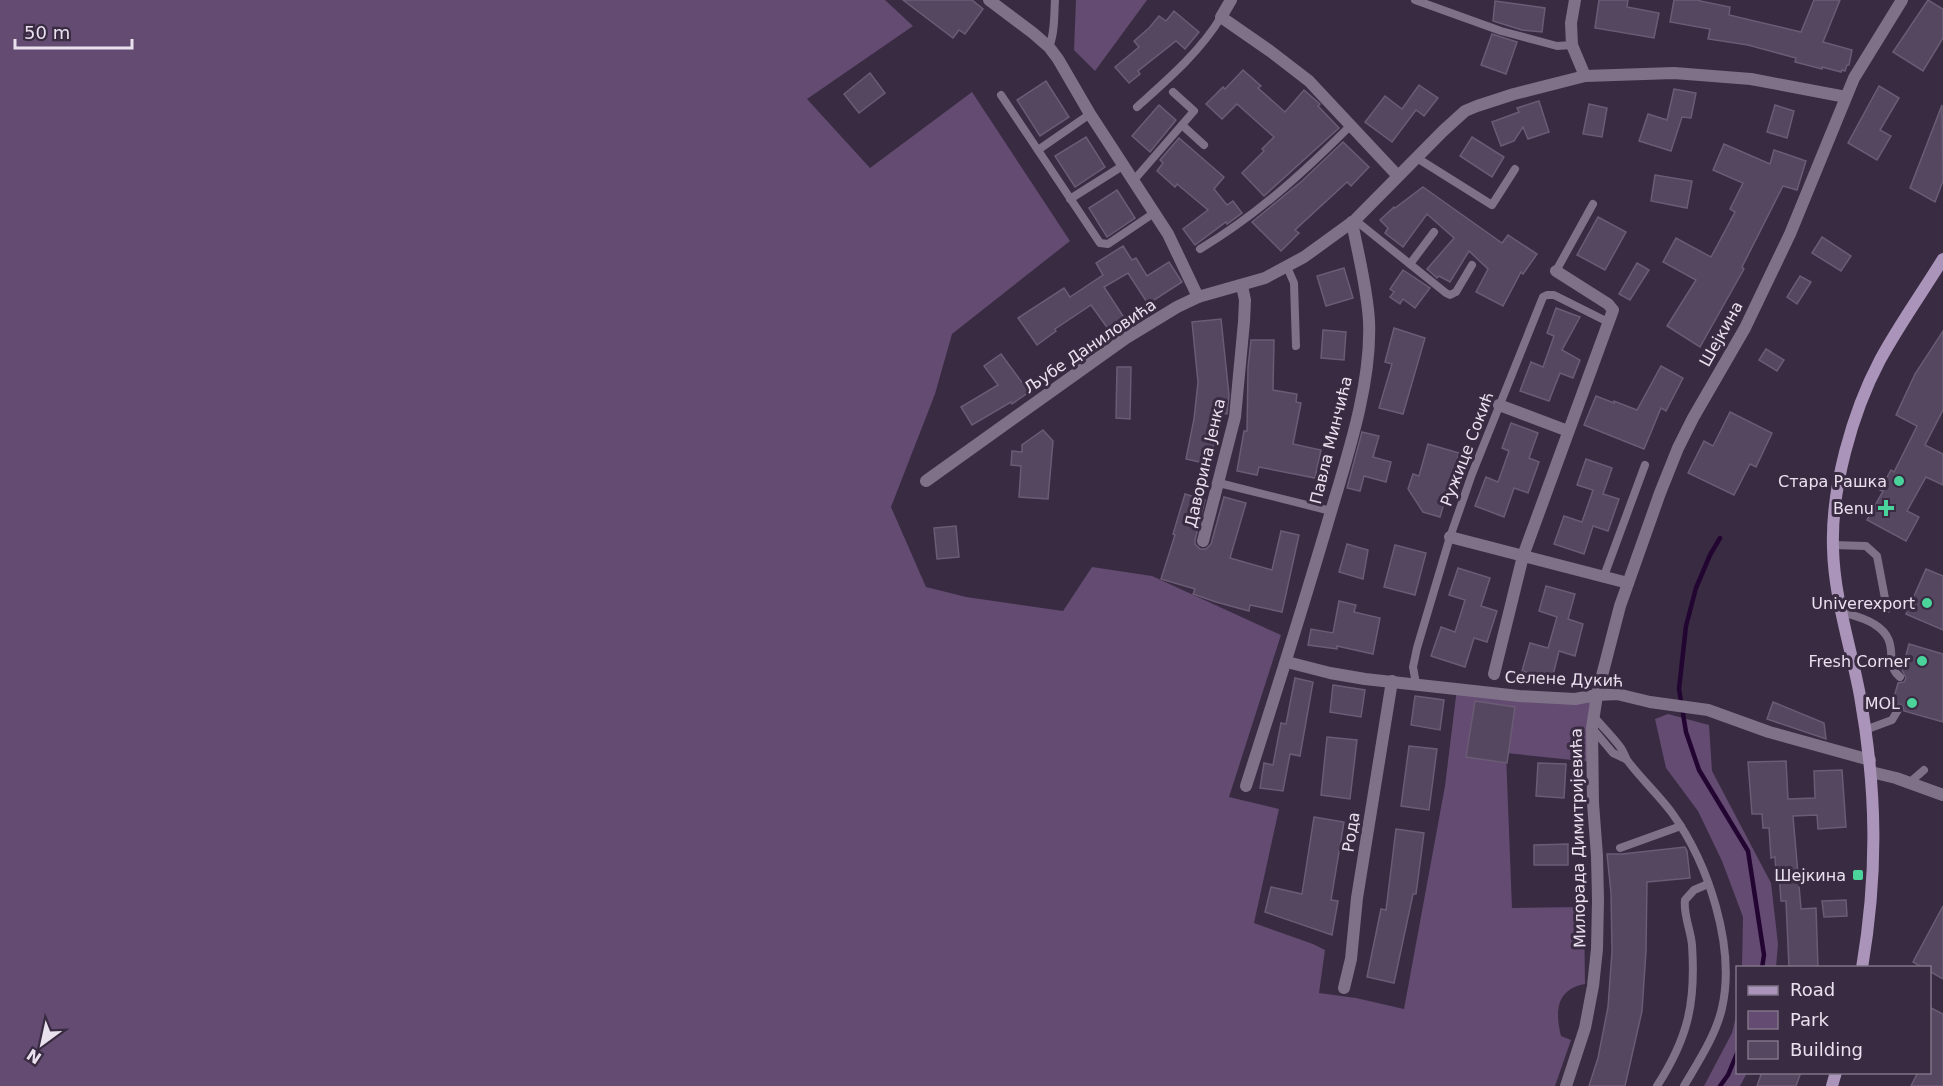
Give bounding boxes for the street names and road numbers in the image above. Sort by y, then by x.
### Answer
street label: Љубе Даниловића [1020,295,1160,397]
street label: Шејкина [1695,298,1747,370]
street label: Павла Минчића [1306,374,1356,506]
street label: Ружице Сокић [1436,389,1498,509]
street label: Даворина Јенка [1181,397,1229,529]
street label: Селене Дукић [1504,667,1624,691]
street label: Милорада Димитријевића [1567,728,1589,948]
street label: Рода [1338,811,1364,853]

